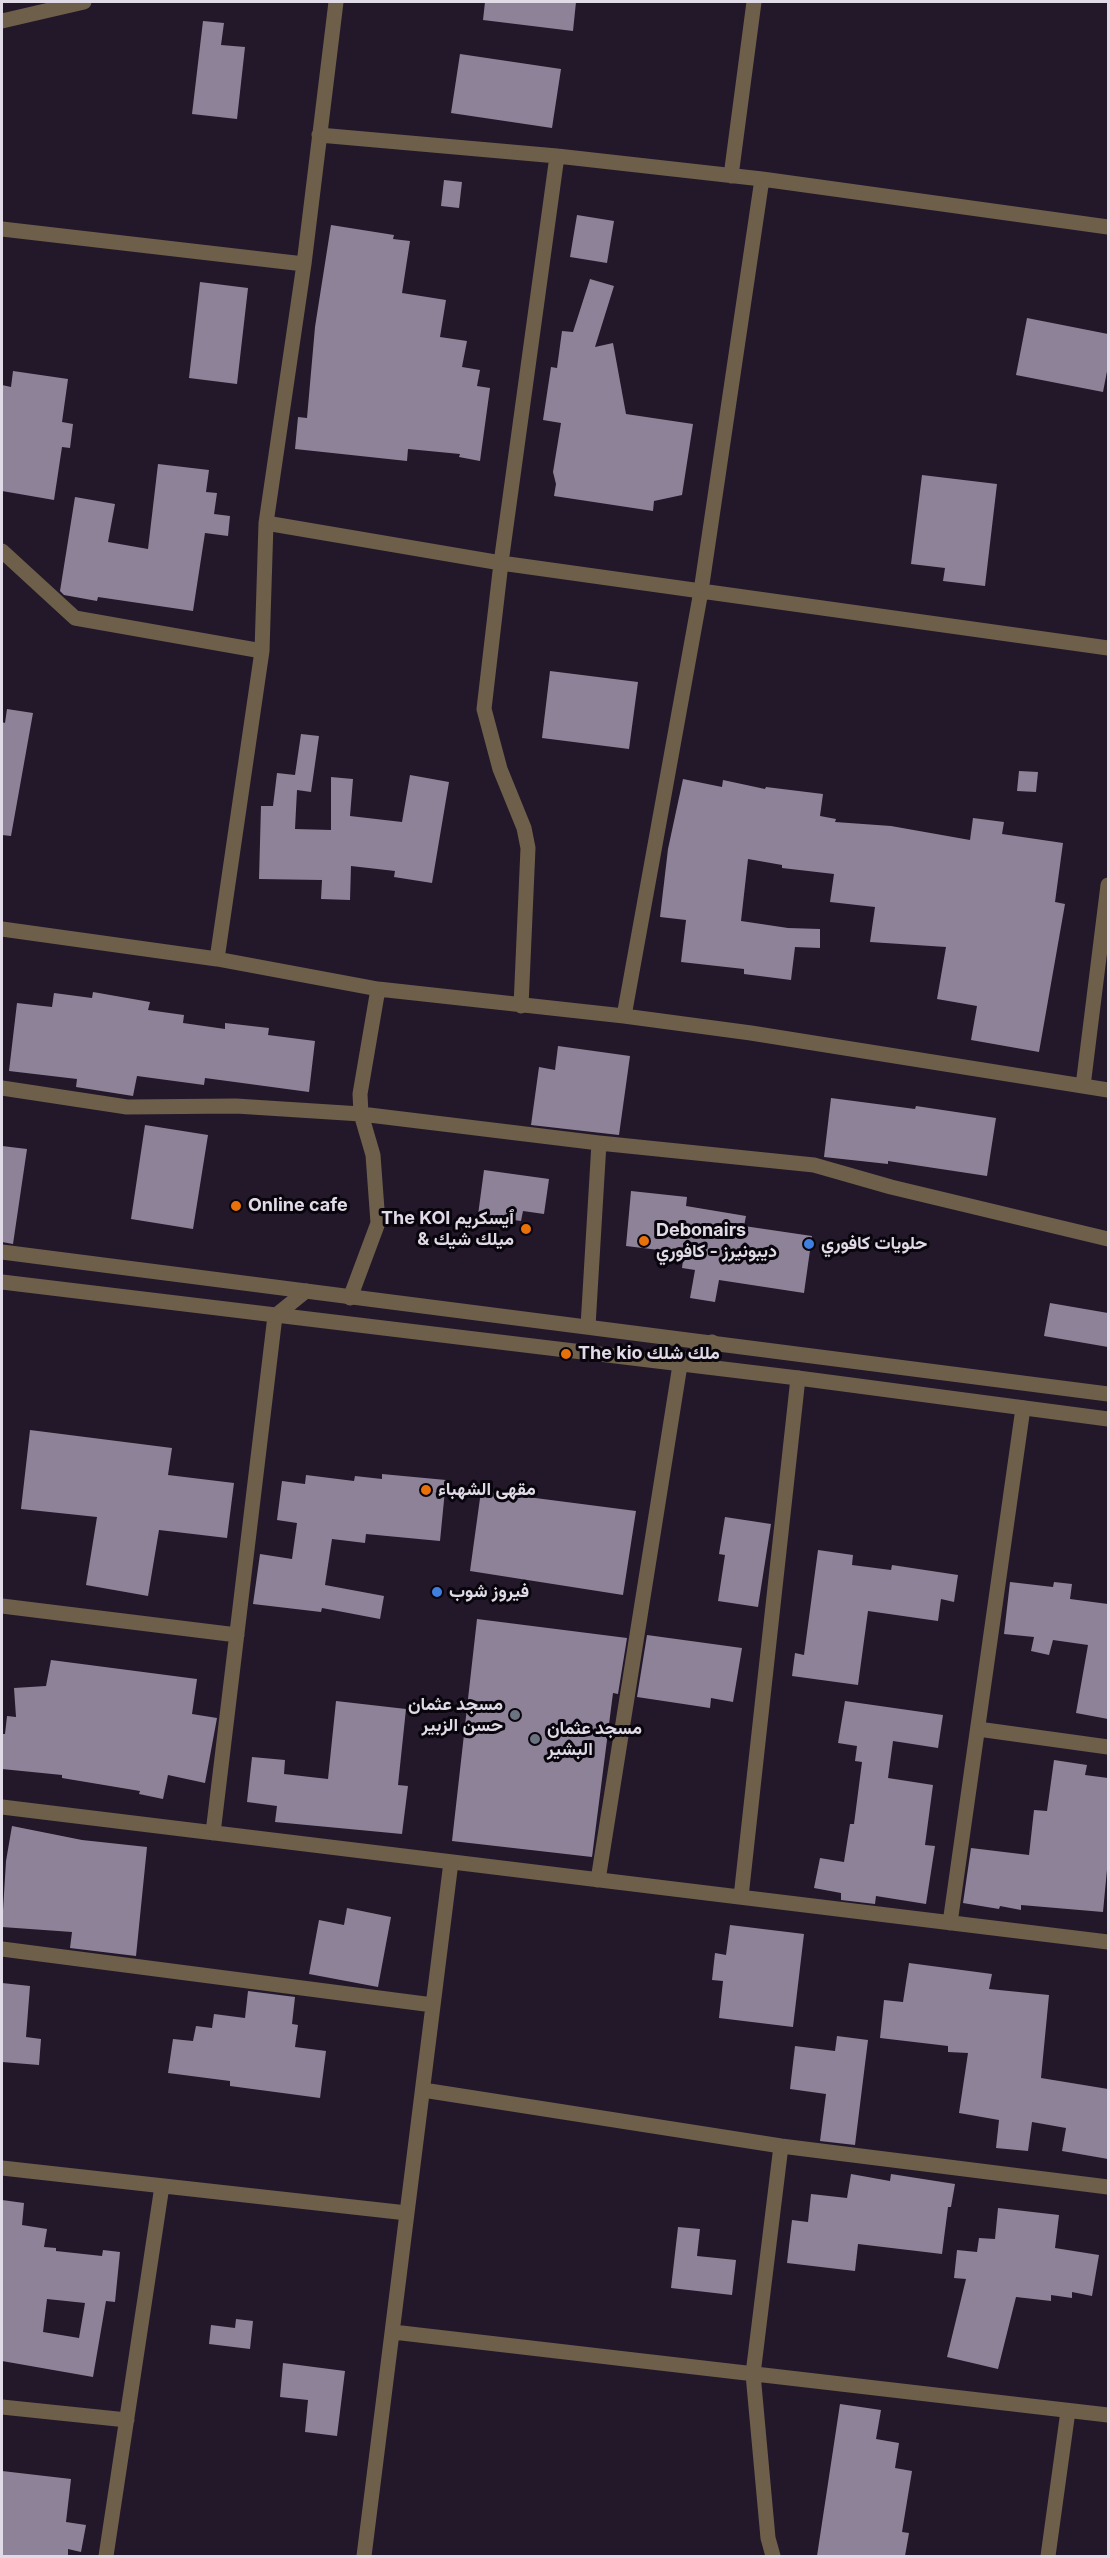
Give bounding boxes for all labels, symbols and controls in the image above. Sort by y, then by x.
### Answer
place label: Online cafe [248,1195,348,1217]
marker: Online cafe [229,1199,243,1213]
place label: The KOI ٱيسكريم & ميلك شيك [381,1208,514,1250]
place label: Debonairs ديبونيرز - كافوري [656,1220,777,1262]
marker: The KOI ٱيسكريم & ميلك شيك [519,1222,533,1236]
place label: حلويات كافوري [821,1233,927,1255]
marker: Debonairs ديبونيرز - كافوري [637,1234,651,1248]
marker: حلويات كافوري [802,1237,816,1251]
place label: The kio ملك شلك [578,1343,720,1365]
marker: The kio ملك شلك [559,1347,573,1361]
place label: مقهى الشهباء [438,1479,536,1501]
marker: مقهى الشهباء [419,1483,433,1497]
place label: فيروز شوب [449,1581,529,1603]
marker: فيروز شوب [430,1585,444,1599]
place label: مسجد عثمان حسن الزبير [408,1694,503,1736]
marker: مسجد عثمان حسن الزبير [508,1708,522,1722]
place label: مسجد عثمان البشير [547,1718,642,1760]
marker: مسجد عثمان البشير [528,1732,542,1746]

